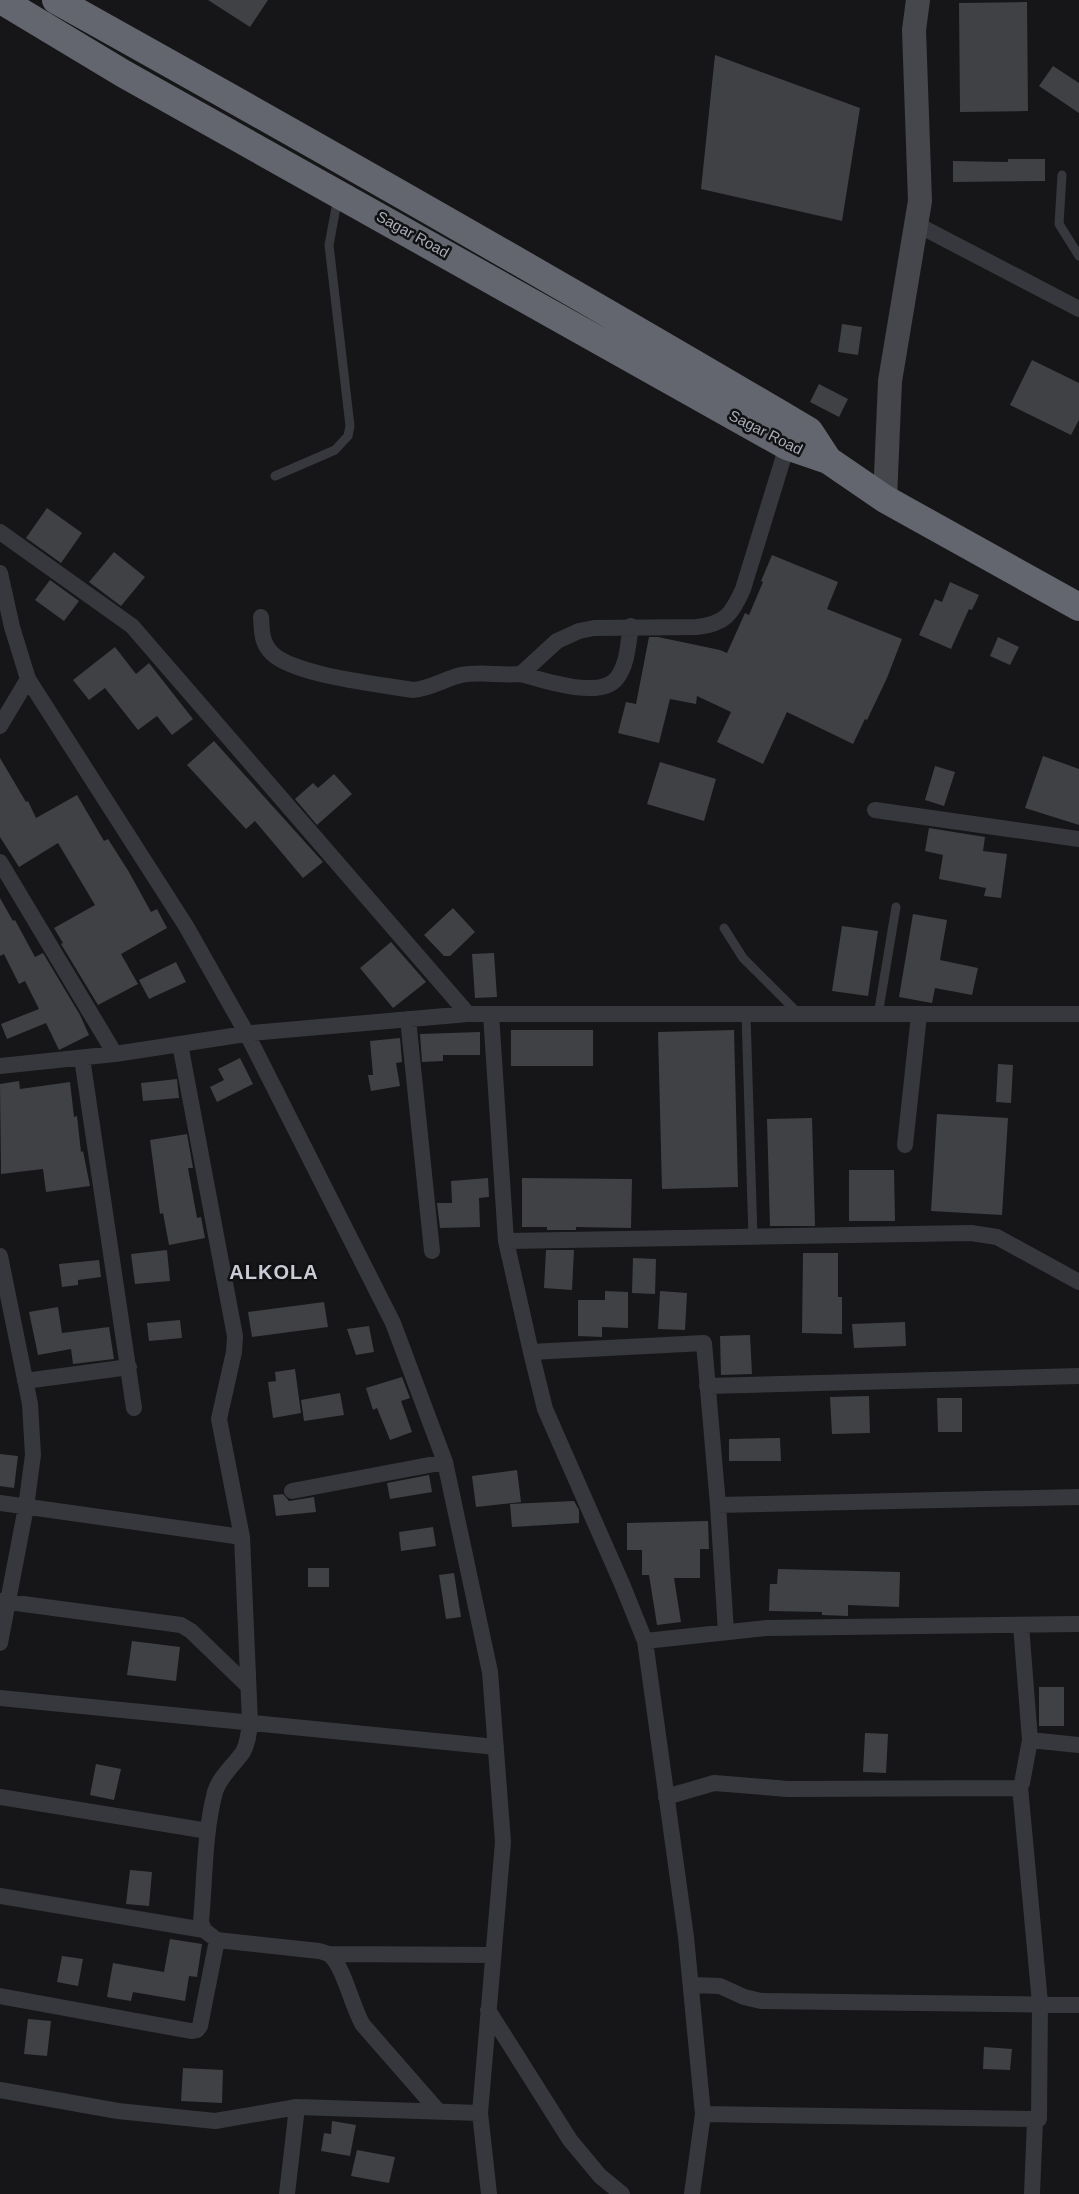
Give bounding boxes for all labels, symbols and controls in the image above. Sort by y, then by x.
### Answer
street label: Sagar Road [374,207,452,261]
street label: Sagar Road [726,406,806,458]
district label: ALKOLA [229,1261,319,1283]

